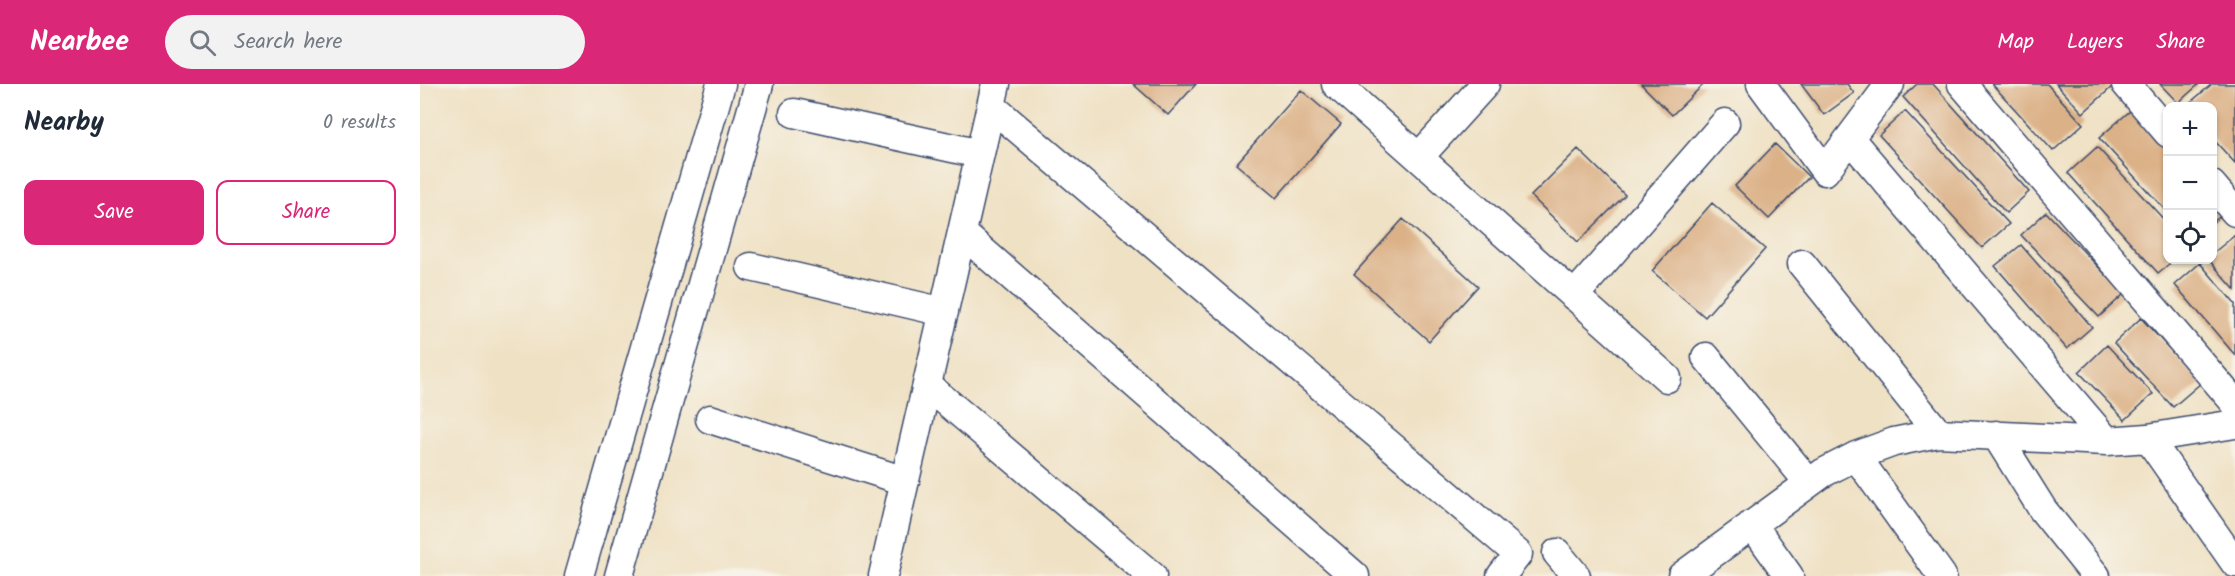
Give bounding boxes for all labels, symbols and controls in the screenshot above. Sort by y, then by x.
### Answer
search box [165,15,585,69]
text: Nearbee [30,20,129,65]
text: Search here [234,25,342,60]
icon: search [186,26,219,59]
text: Map [1997,26,2034,59]
text: Layers [2067,26,2123,59]
text: Share [2156,26,2205,59]
text: Nearby [24,102,104,144]
map controls [2163,102,2217,264]
button: + [2163,102,2217,156]
text: 0 results [323,107,396,139]
button: − [2163,156,2217,210]
button: Save [24,180,204,245]
button: Share [216,180,396,245]
button: locate [2163,210,2217,264]

